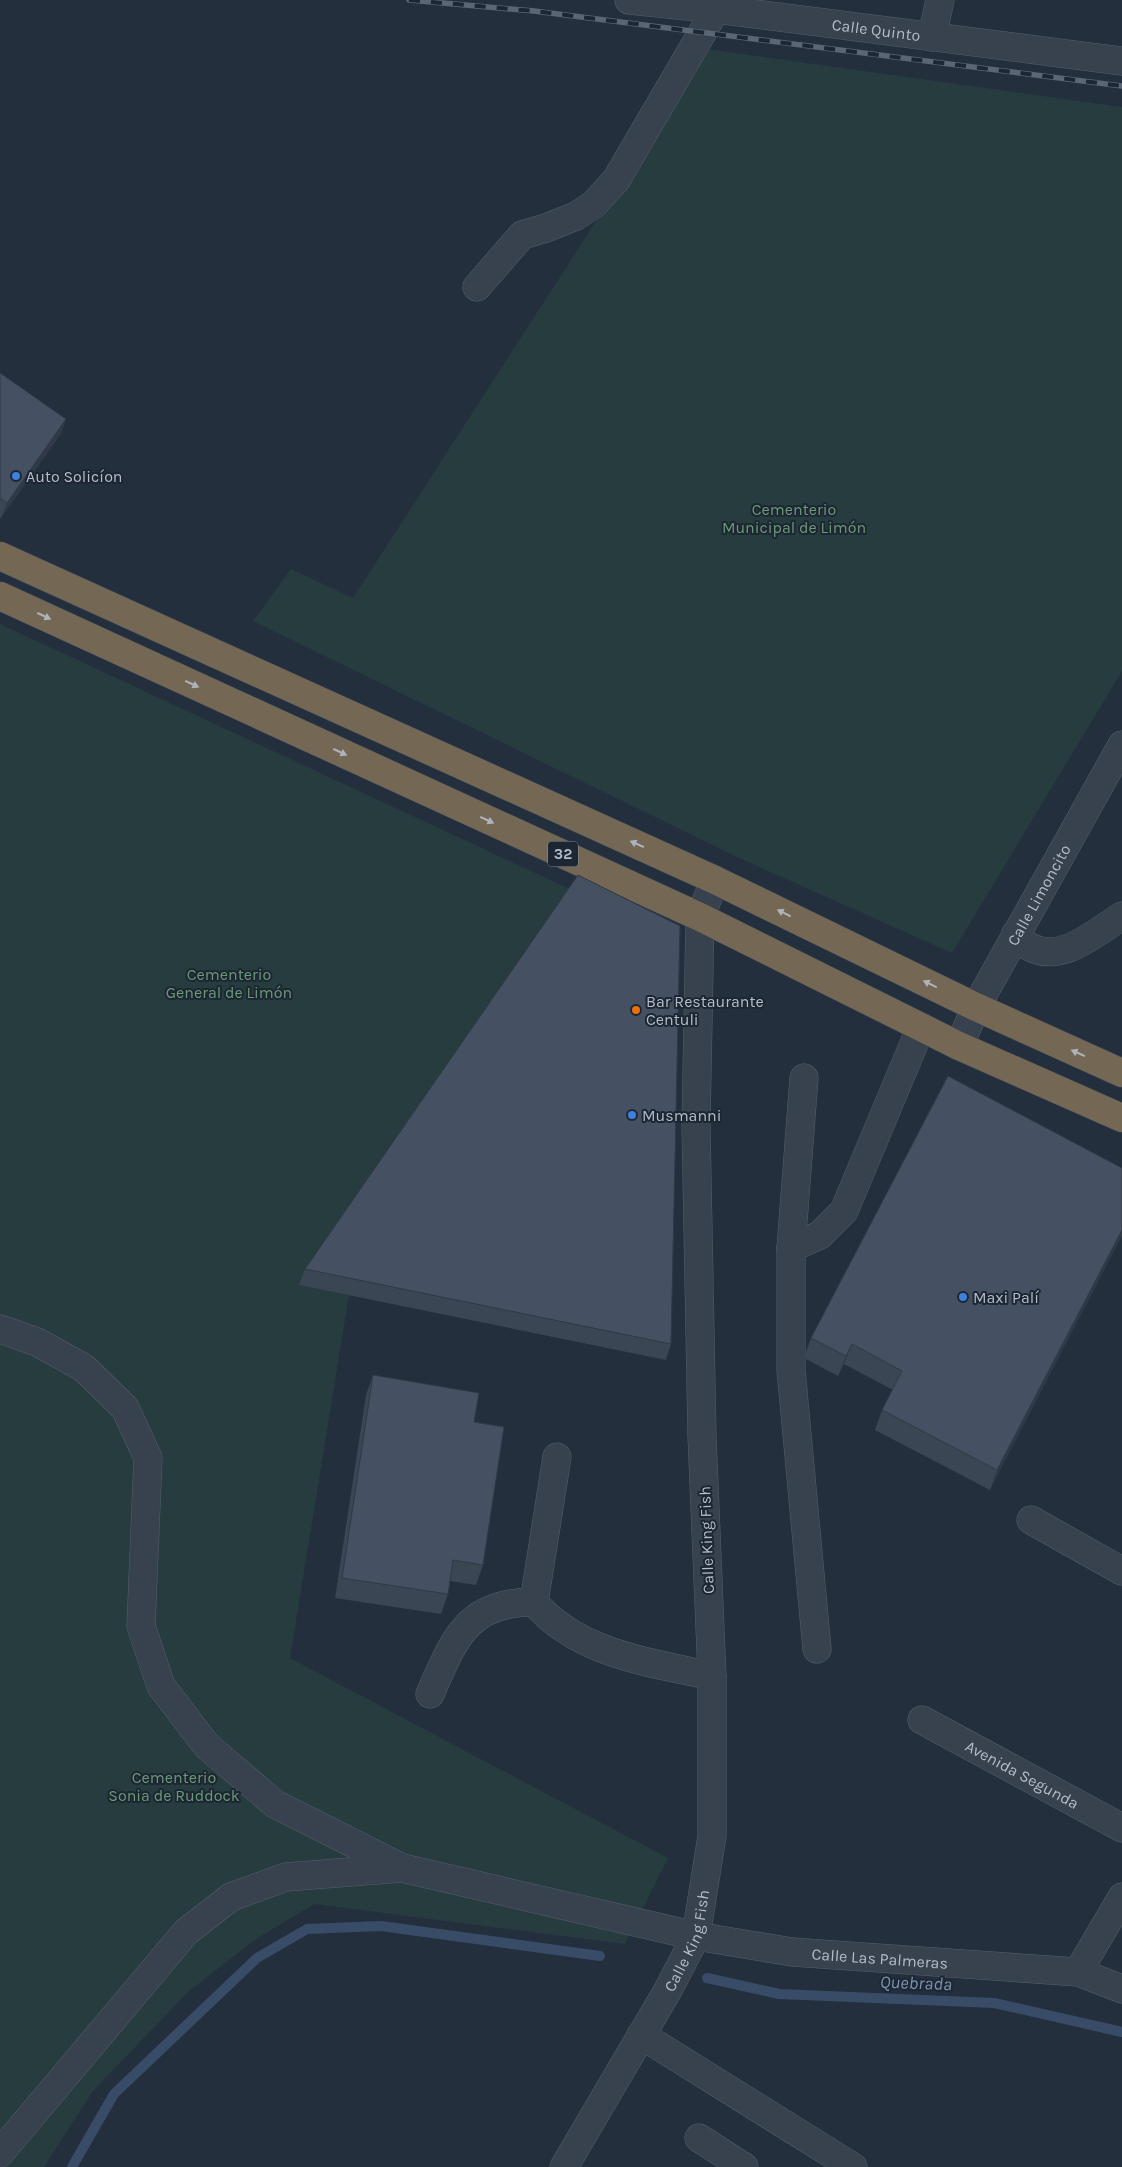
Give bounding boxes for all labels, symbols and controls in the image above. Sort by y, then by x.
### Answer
street label: Calle Quinto [831,15,922,45]
place label: Auto Solicíon [26,467,123,486]
marker: Auto Solicíon [10,470,22,482]
park label: Cementerio Municipal de Limón [722,500,866,537]
one-way arrow [37,613,51,621]
one-way arrow [185,680,199,688]
one-way arrow [333,748,347,756]
one-way arrow [480,815,495,824]
one-way arrow [630,840,644,848]
street label: Calle Limoncito [1003,841,1075,949]
road number: 32 [548,842,578,866]
one-way arrow [777,909,791,917]
park label: Cementerio General de Limón [166,965,292,1002]
one-way arrow [923,980,937,988]
place label: Bar Restaurante Centuli [646,992,764,1029]
marker: Bar Restaurante Centuli [630,1004,642,1016]
one-way arrow [1071,1048,1085,1056]
place label: Musmanni [642,1106,722,1125]
marker: Musmanni [626,1109,638,1121]
place label: Maxi Palí [973,1288,1039,1307]
marker: Maxi Palí [957,1291,969,1303]
street label: Calle King Fish [695,1486,718,1594]
street label: Avenida Segunda [962,1736,1082,1813]
park label: Cementerio Sonia de Ruddock [108,1768,240,1805]
street label: Calle King Fish [660,1888,713,1995]
street label: Calle Las Palmeras [811,1944,949,1973]
water label: Quebrada [880,1971,952,1995]

